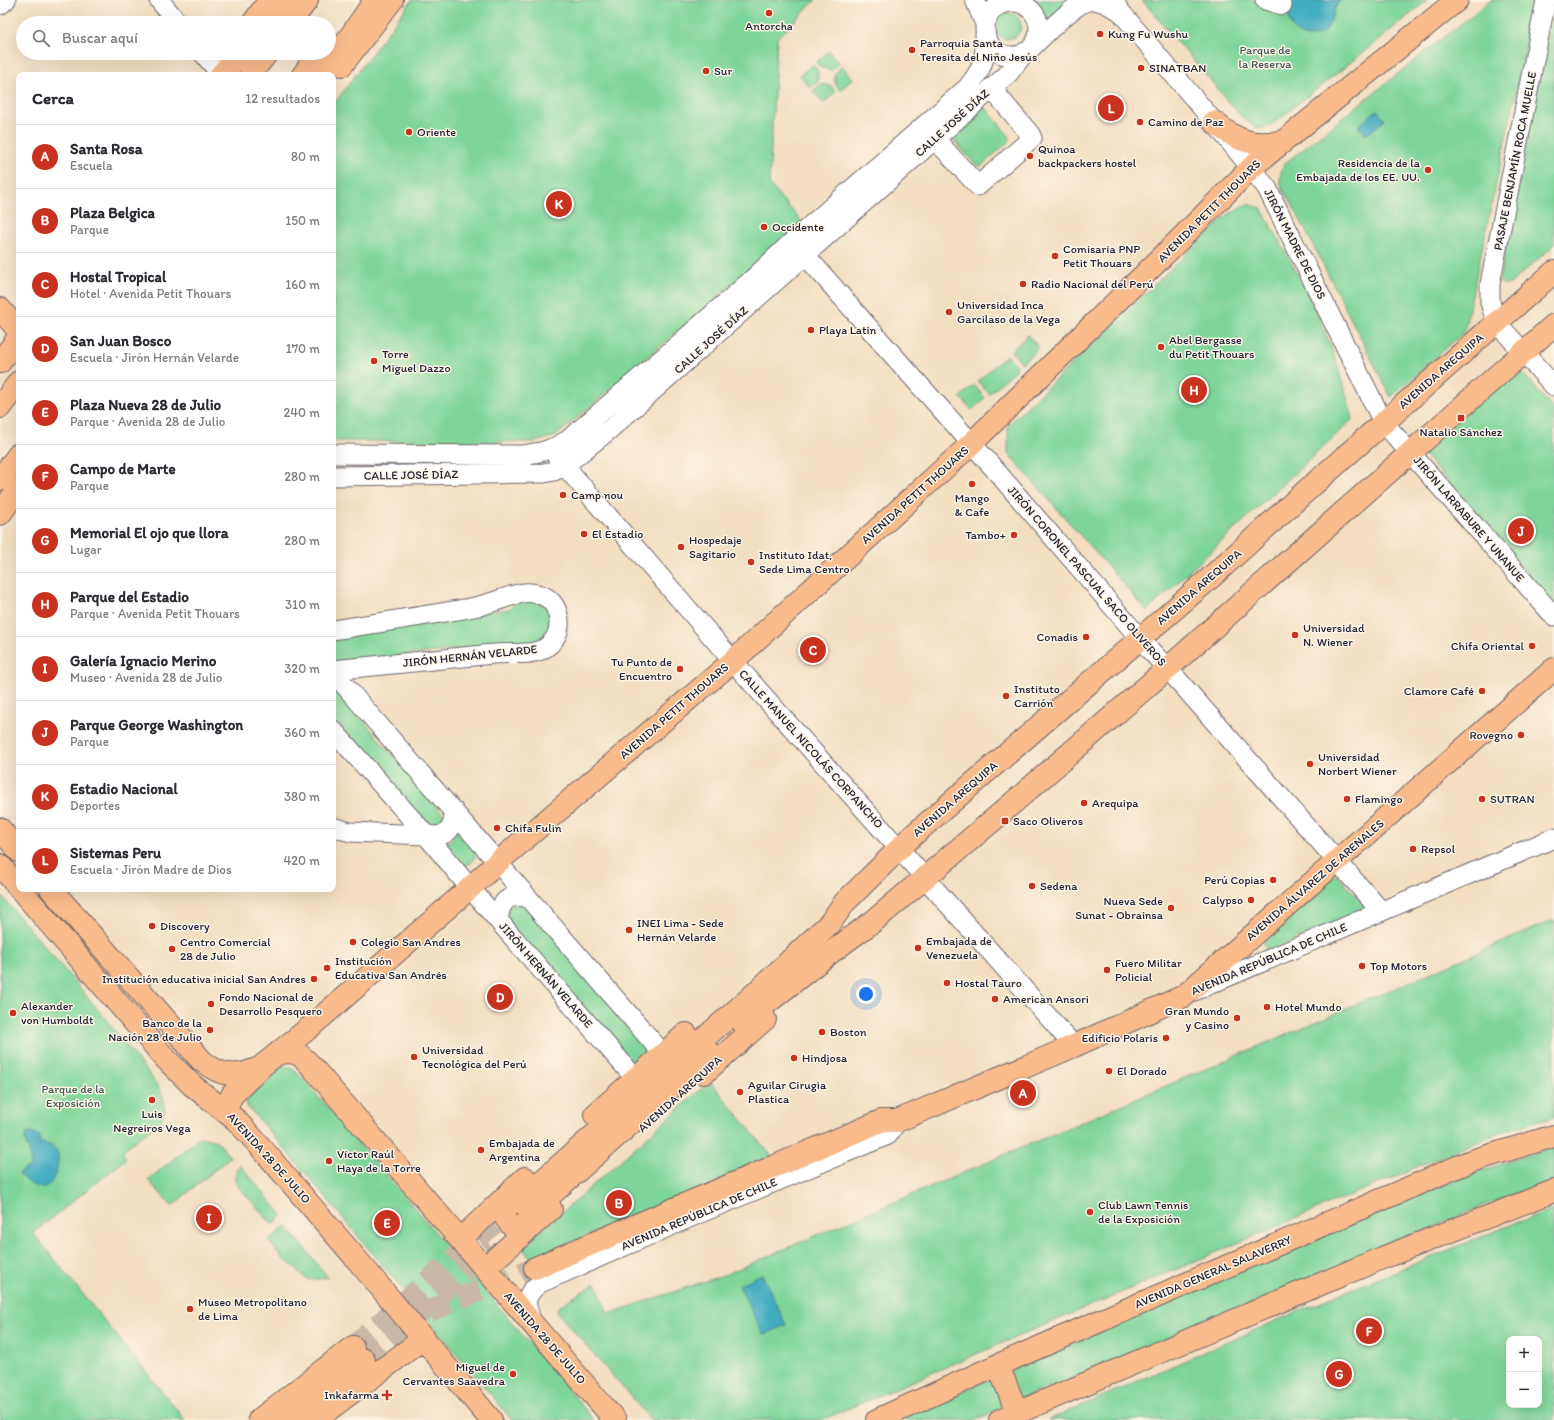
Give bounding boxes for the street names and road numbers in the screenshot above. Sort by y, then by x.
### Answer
street label: PASAJE BENJAMÍN ROCA MUELLE [1491,70,1539,252]
street label: CALLE JOSÉ DÍAZ [912,86,992,160]
street label: AVENIDA PETIT THOUARS [1155,157,1263,265]
street label: JIRÓN MADRE DE DIOS [1261,186,1329,302]
street label: CALLE JOSÉ DÍAZ [671,303,751,377]
street label: AVENIDA AREQUIPA [1396,330,1487,412]
street label: AVENIDA PETIT THOUARS [858,443,972,547]
street label: JIRÓN LARRABURE Y UNANUE [1410,453,1528,585]
street label: CALLE JOSÉ DÍAZ [364,467,459,483]
street label: JIRÓN CORONEL PASCUAL SACO OLIVEROS [1005,483,1169,669]
street label: AVENIDA AREQUIPA [1154,546,1245,628]
street label: JIRÓN HERNÁN VELARDE [402,642,538,670]
street label: AVENIDA PETIT THOUARS [617,660,731,762]
street label: CALLE MANUEL NICOLÁS CORPANCHO [736,667,886,832]
street label: AVENIDA AREQUIPA [910,758,1001,840]
street label: AVENIDA ÁLVAREZ DE ARENALES [1243,816,1387,944]
street label: JIRÓN HERNÁN VELARDE [496,919,596,1031]
street label: AVENIDA REPÚBLICA DE CHILE [1189,920,1349,998]
street label: AVENIDA AREQUIPA [635,1052,725,1135]
street label: AVENIDA 28 DE JULIO [224,1110,314,1207]
street label: AVENIDA REPÚBLICA DE CHILE [620,1175,778,1253]
street label: AVENIDA GENERAL SALAVERRY [1132,1232,1294,1311]
street label: AVENIDA 28 DE JULIO [501,1289,589,1387]

